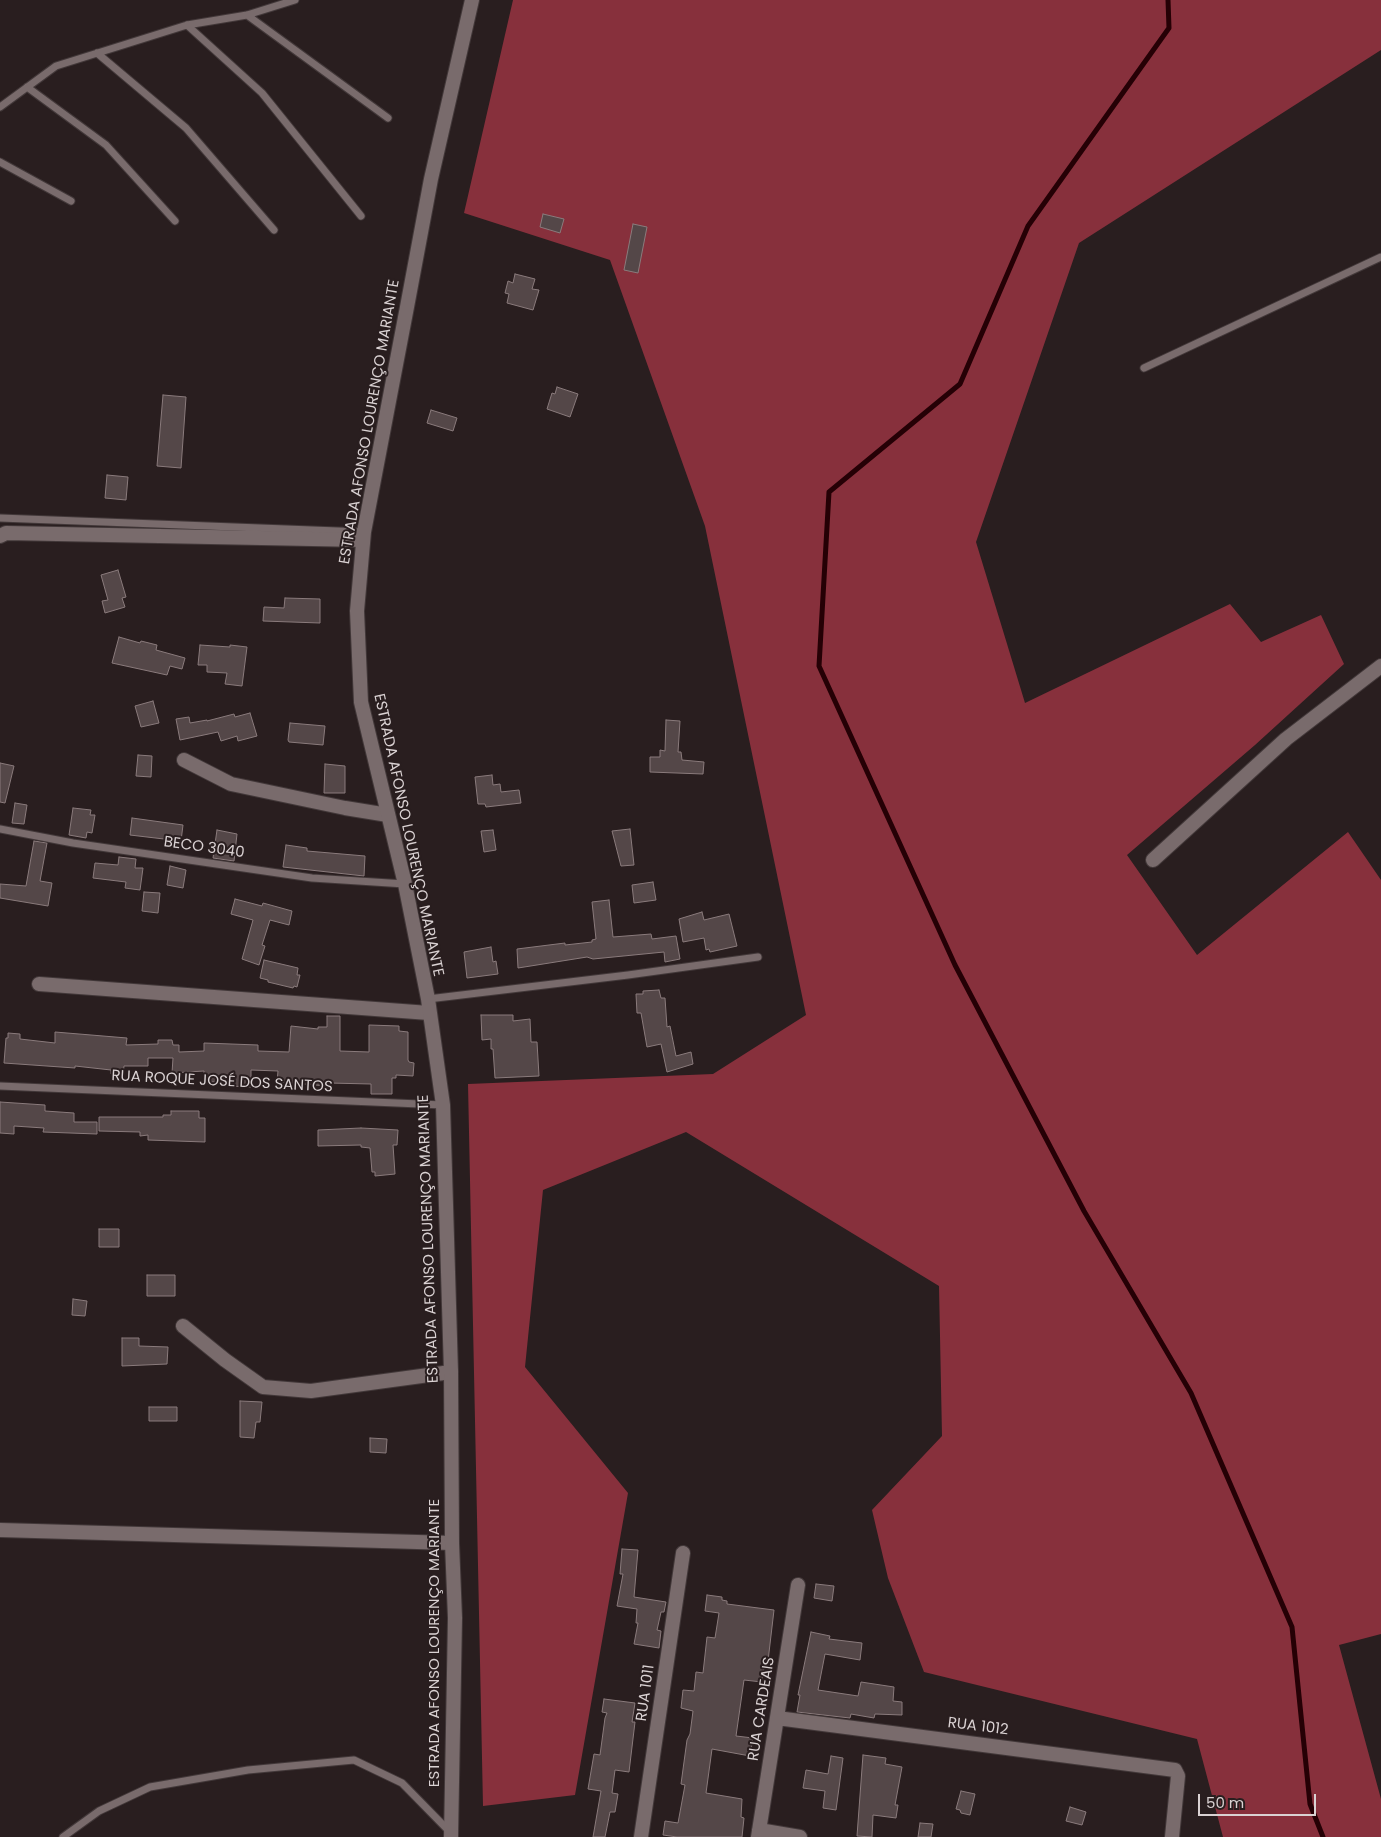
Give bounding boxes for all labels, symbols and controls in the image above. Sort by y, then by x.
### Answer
street label: ESTRADA AFONSO LOURENÇO MARIANTE [336,278,404,566]
street label: ESTRADA AFONSO LOURENÇO MARIANTE [369,692,447,978]
street label: BECO 3040 [162,833,246,863]
street label: RUA ROQUE JOSÉ DOS SANTOS [111,1067,333,1097]
street label: ESTRADA AFONSO LOURENÇO MARIANTE [415,1094,443,1384]
street label: ESTRADA AFONSO LOURENÇO MARIANTE [426,1499,444,1787]
street label: RUA CARDEAIS [745,1656,779,1762]
street label: RUA 1011 [633,1663,659,1723]
street label: RUA 1012 [947,1714,1009,1740]
scale bar [1201,1784,1318,1816]
text: 50 m [1206,1792,1244,1813]

